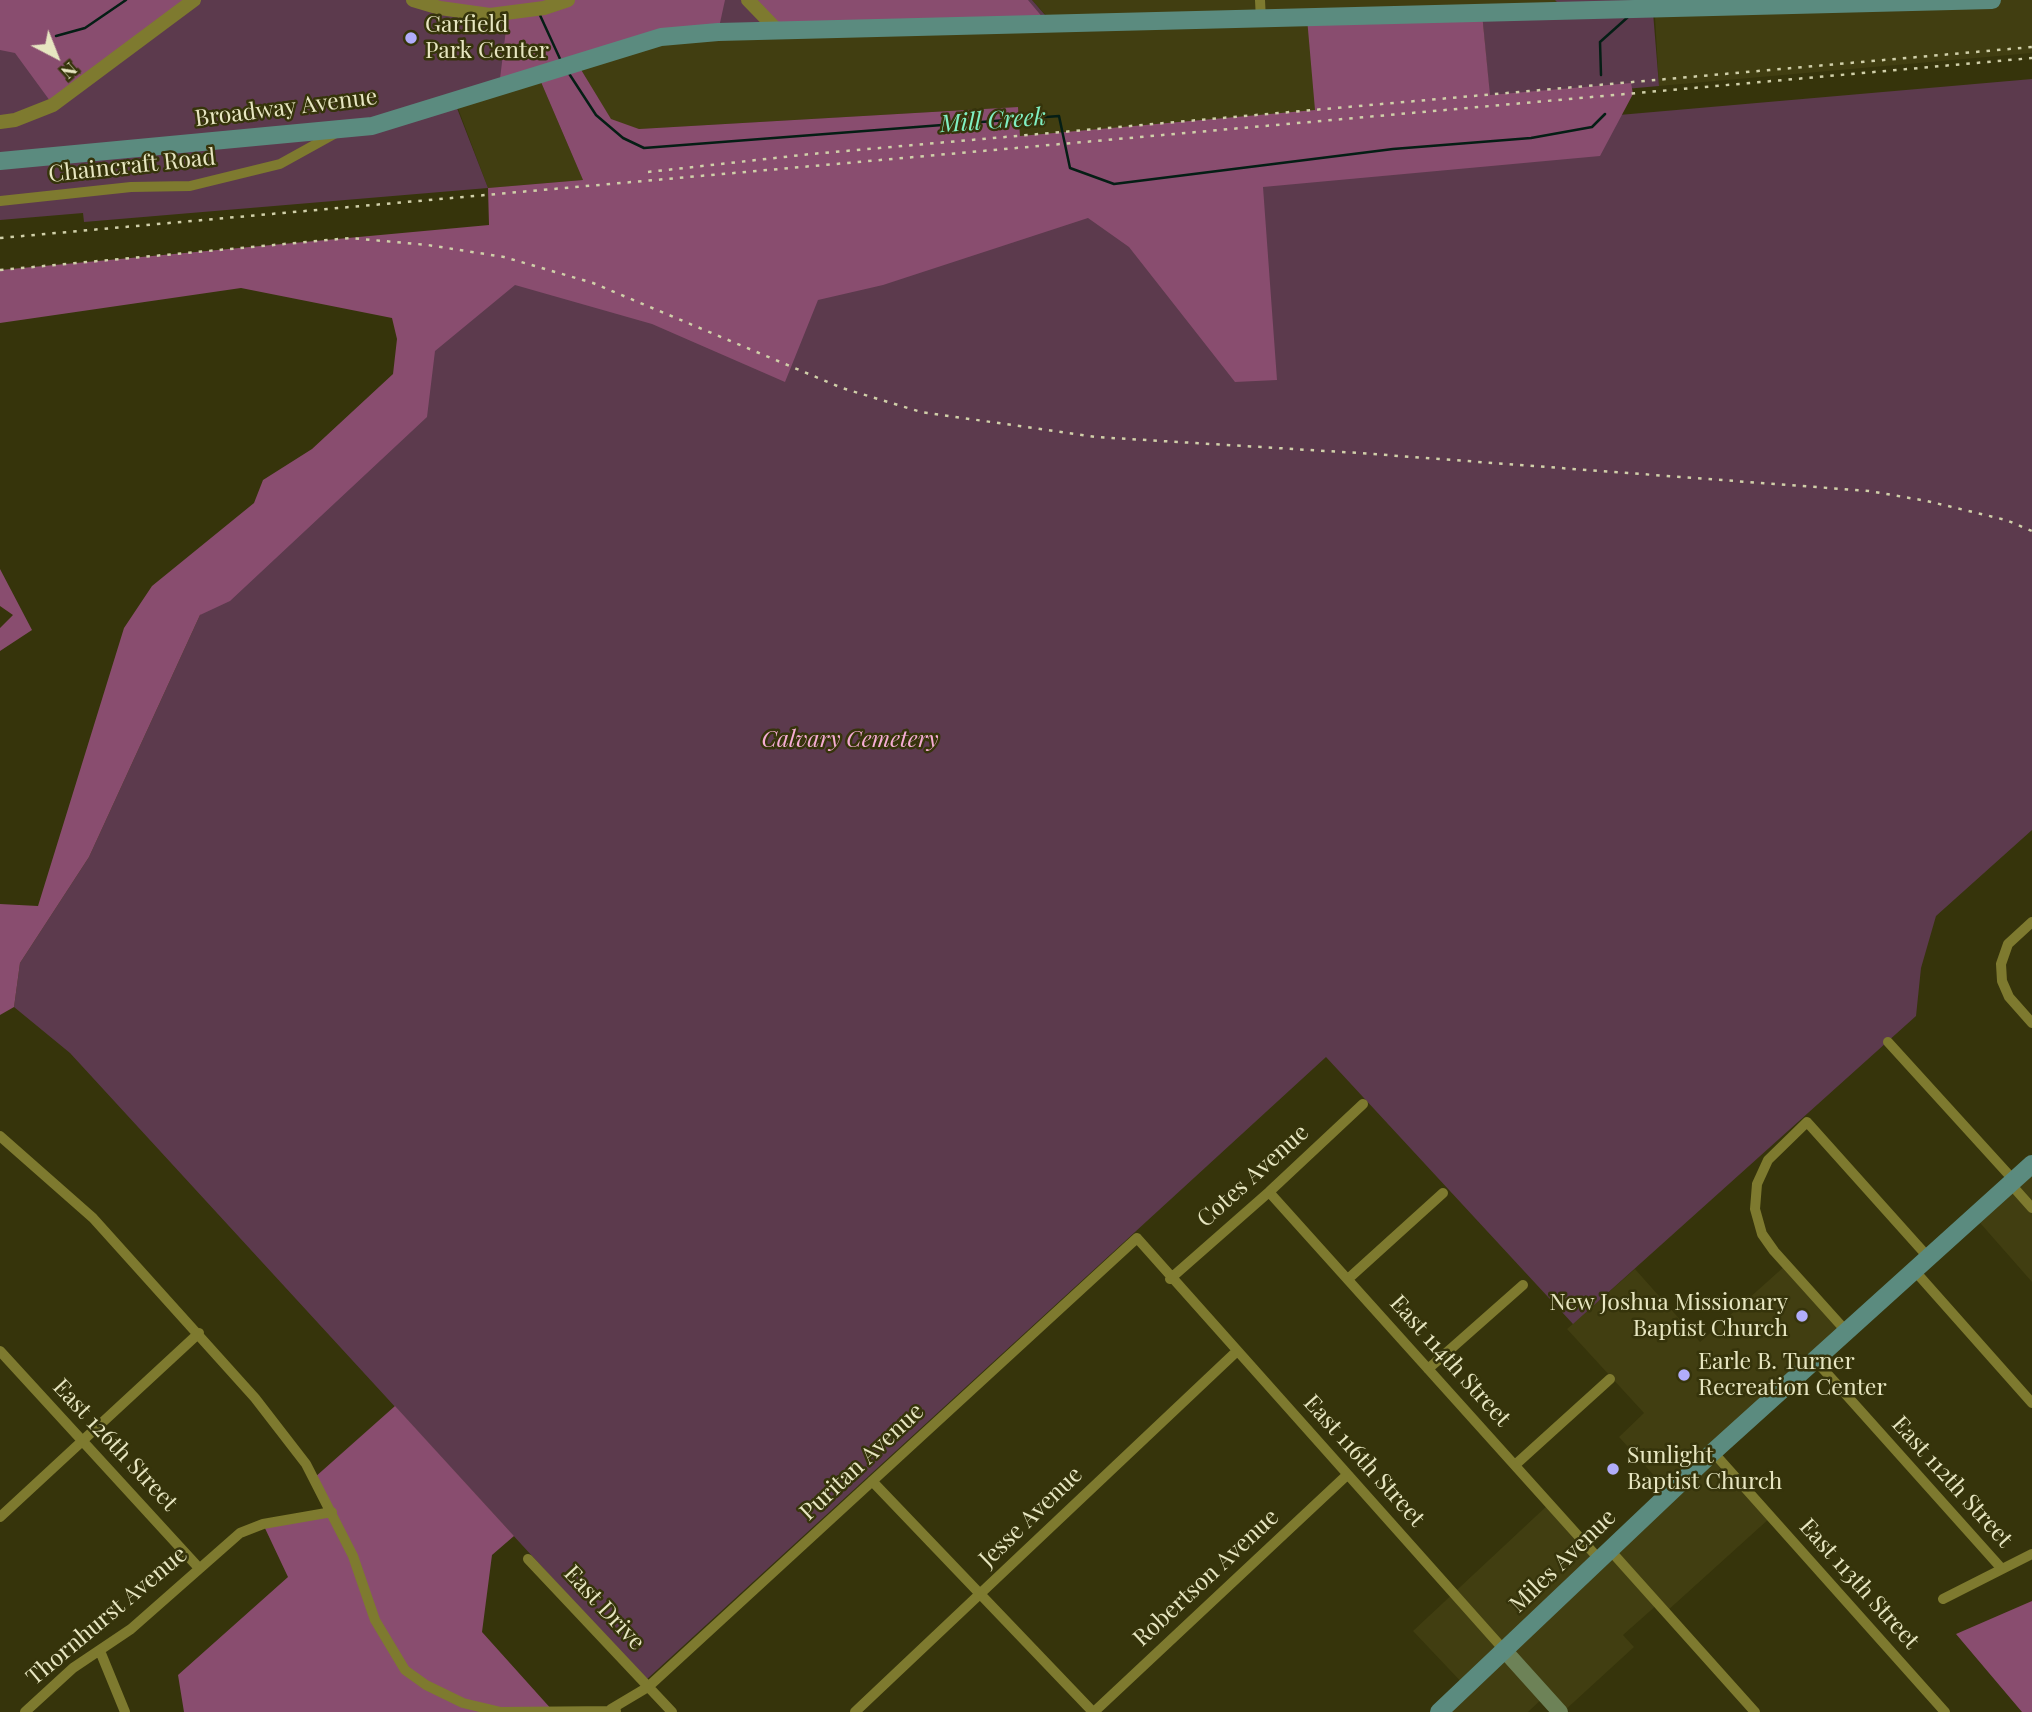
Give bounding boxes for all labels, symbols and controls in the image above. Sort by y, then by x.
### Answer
place label: Garfield Park Center [425,11,549,65]
north arrow [21,21,91,91]
marker: Garfield Park Center [403,30,419,46]
text: N [56,57,84,86]
street label: Broadway Avenue [193,83,379,133]
water label: Mill Creek [939,103,1047,139]
street label: Chaincraft Road [47,143,217,189]
park label: Calvary Cemetery [762,726,938,754]
street label: Cotes Avenue [1192,1119,1314,1233]
place label: New Joshua Missionary Baptist Church [1549,1289,1788,1343]
street label: East 114th Street [1384,1290,1516,1432]
marker: New Joshua Missionary Baptist Church [1794,1308,1810,1324]
place label: Earle B. Turner Recreation Center [1698,1348,1887,1402]
marker: Earle B. Turner Recreation Center [1676,1367,1692,1383]
street label: East 126th Street [47,1373,183,1517]
street label: East 116th Street [1298,1389,1430,1533]
street label: Puritan Avenue [795,1398,929,1526]
street label: East 112th Street [1886,1411,2018,1553]
place label: Sunlight Baptist Church [1627,1442,1782,1496]
street label: Jesse Avenue [974,1461,1088,1573]
marker: Sunlight Baptist Church [1605,1461,1621,1477]
street label: Robertson Avenue [1128,1504,1284,1652]
street label: Miles Avenue [1504,1504,1622,1618]
street label: East 113th Street [1793,1513,1925,1655]
street label: Thornhurst Avenue [21,1541,193,1691]
street label: East Drive [558,1560,650,1656]

